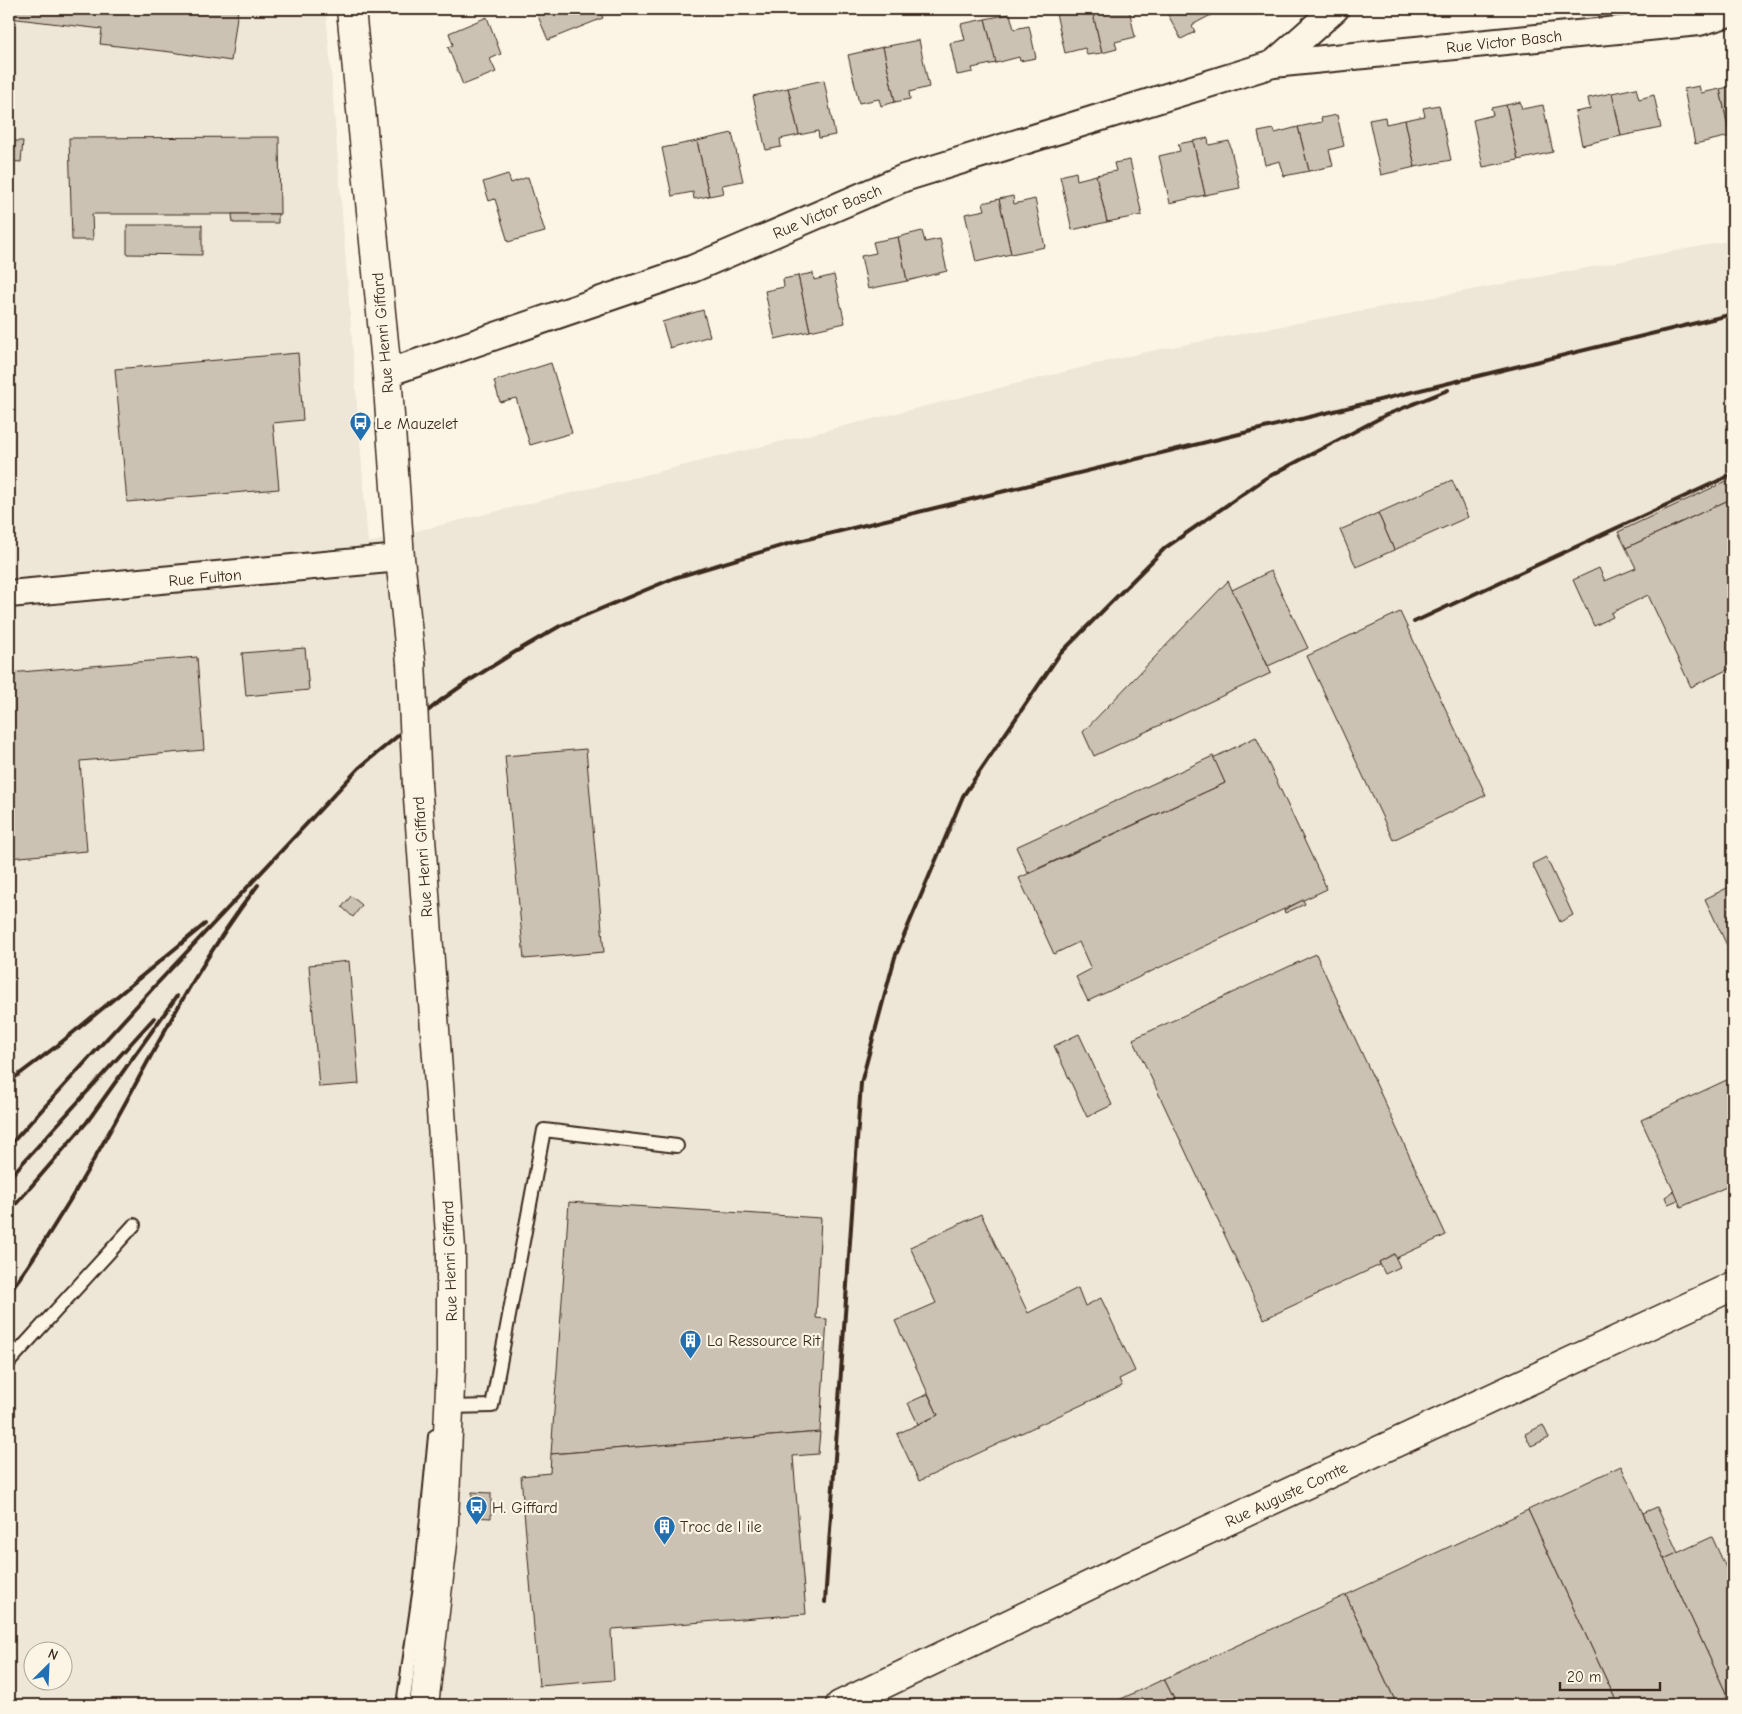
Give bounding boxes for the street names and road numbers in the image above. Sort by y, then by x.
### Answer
street label: Rue Victor Basch [1445,27,1563,57]
street label: Rue Victor Basch [770,181,884,243]
street label: Rue Henri Giffard [369,272,397,394]
street label: Rue Fulton [168,566,242,590]
street label: Rue Henri Giffard [410,796,436,918]
street label: Rue Henri Giffard [439,1200,461,1322]
street label: Rue Auguste Comte [1222,1459,1350,1531]

